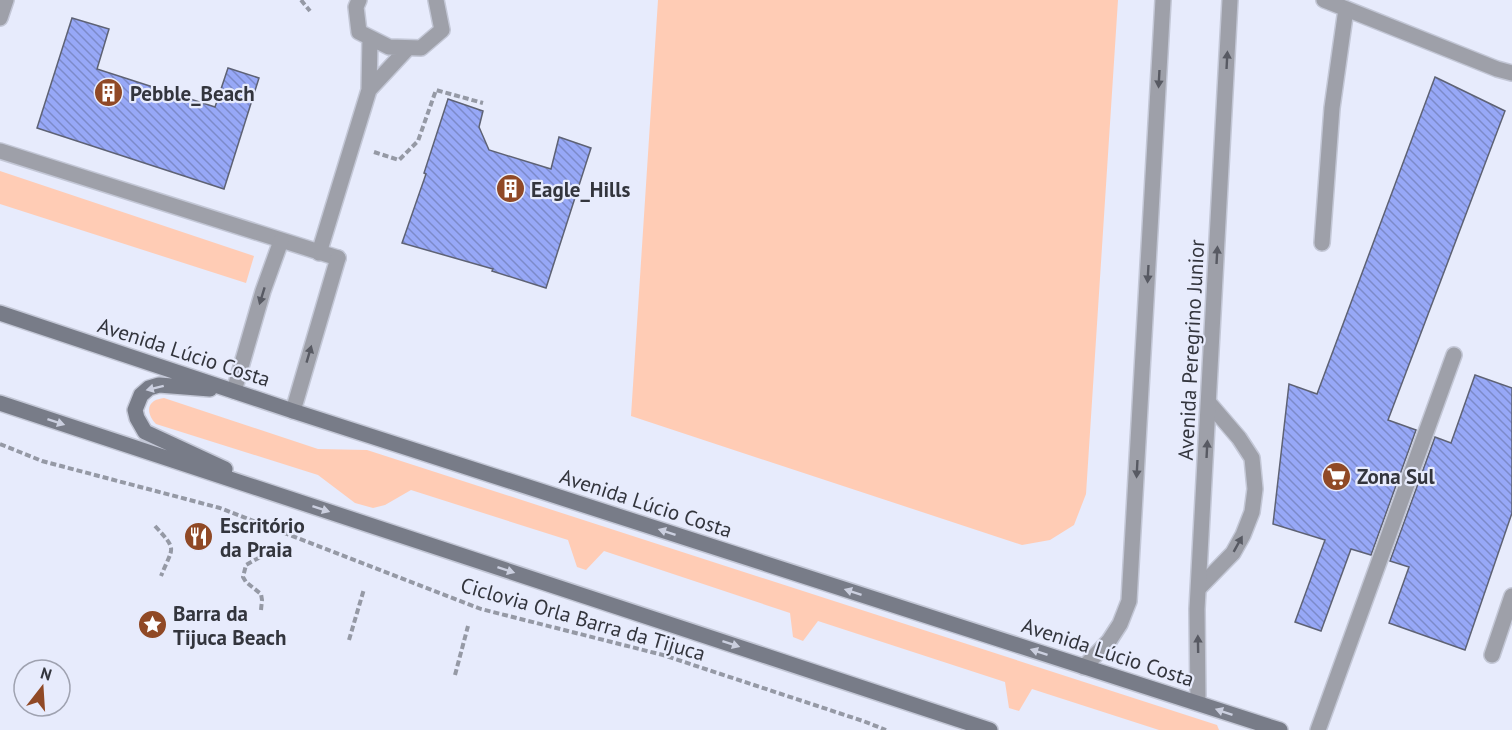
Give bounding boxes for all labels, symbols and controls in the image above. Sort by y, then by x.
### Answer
one-way arrow [1222,50,1231,69]
one-way arrow [1154,70,1163,89]
building icon: Pebble_Beach [93,77,125,109]
place label: Pebble_Beach [130,80,255,107]
building icon: Eagle_Hills [494,173,526,205]
place label: Eagle_Hills [531,176,630,203]
street label: Avenida Peregrino Junior [1172,239,1210,461]
one-way arrow [1212,245,1221,264]
one-way arrow [1143,265,1152,284]
one-way arrow [257,287,266,305]
street label: Avenida Lúcio Costa [94,311,274,393]
one-way arrow [305,345,314,363]
one-way arrow [146,384,165,394]
one-way arrow [47,417,65,427]
one-way arrow [1202,440,1211,459]
one-way arrow [1132,459,1141,478]
supermarket icon: Zona Sul [1320,460,1352,492]
street label: Avenida Lúcio Costa [556,462,736,544]
place label: Zona Sul [1357,463,1435,490]
one-way arrow [312,505,330,514]
place label: Escritório da Praia [220,512,305,563]
restaurant icon: Escritório da Praia [183,521,215,553]
one-way arrow [658,527,676,536]
one-way arrow [1233,535,1243,552]
one-way arrow [497,566,515,575]
street label: Ciclovia Orla Barra da Tijuca [457,571,709,667]
one-way arrow [844,587,862,596]
place label: Barra da Tijuca Beach [173,600,286,651]
place icon: Barra da Tijuca Beach [136,609,168,641]
street label: Avenida Lúcio Costa [1018,611,1198,693]
one-way arrow [1193,635,1203,654]
one-way arrow [722,640,740,650]
one-way arrow [1030,647,1048,656]
north arrow [12,658,72,718]
text: N [38,663,54,685]
one-way arrow [1215,706,1233,716]

